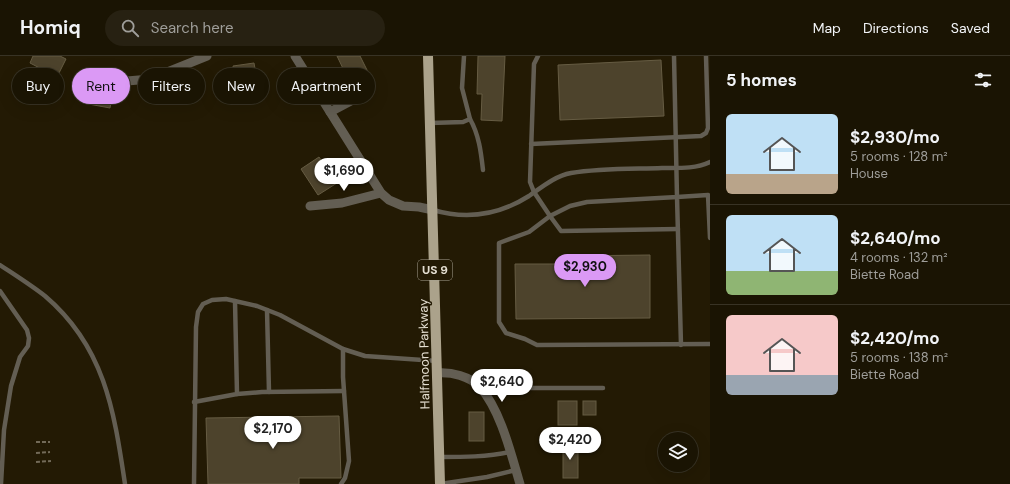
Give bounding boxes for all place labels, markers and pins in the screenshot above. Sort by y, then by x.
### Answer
pin: $1,690 [311,158,377,192]
pin: $2,930 [552,254,618,288]
pin: $2,640 [469,369,535,403]
pin: $2,170 [240,416,306,450]
pin: $2,420 [537,427,603,461]

